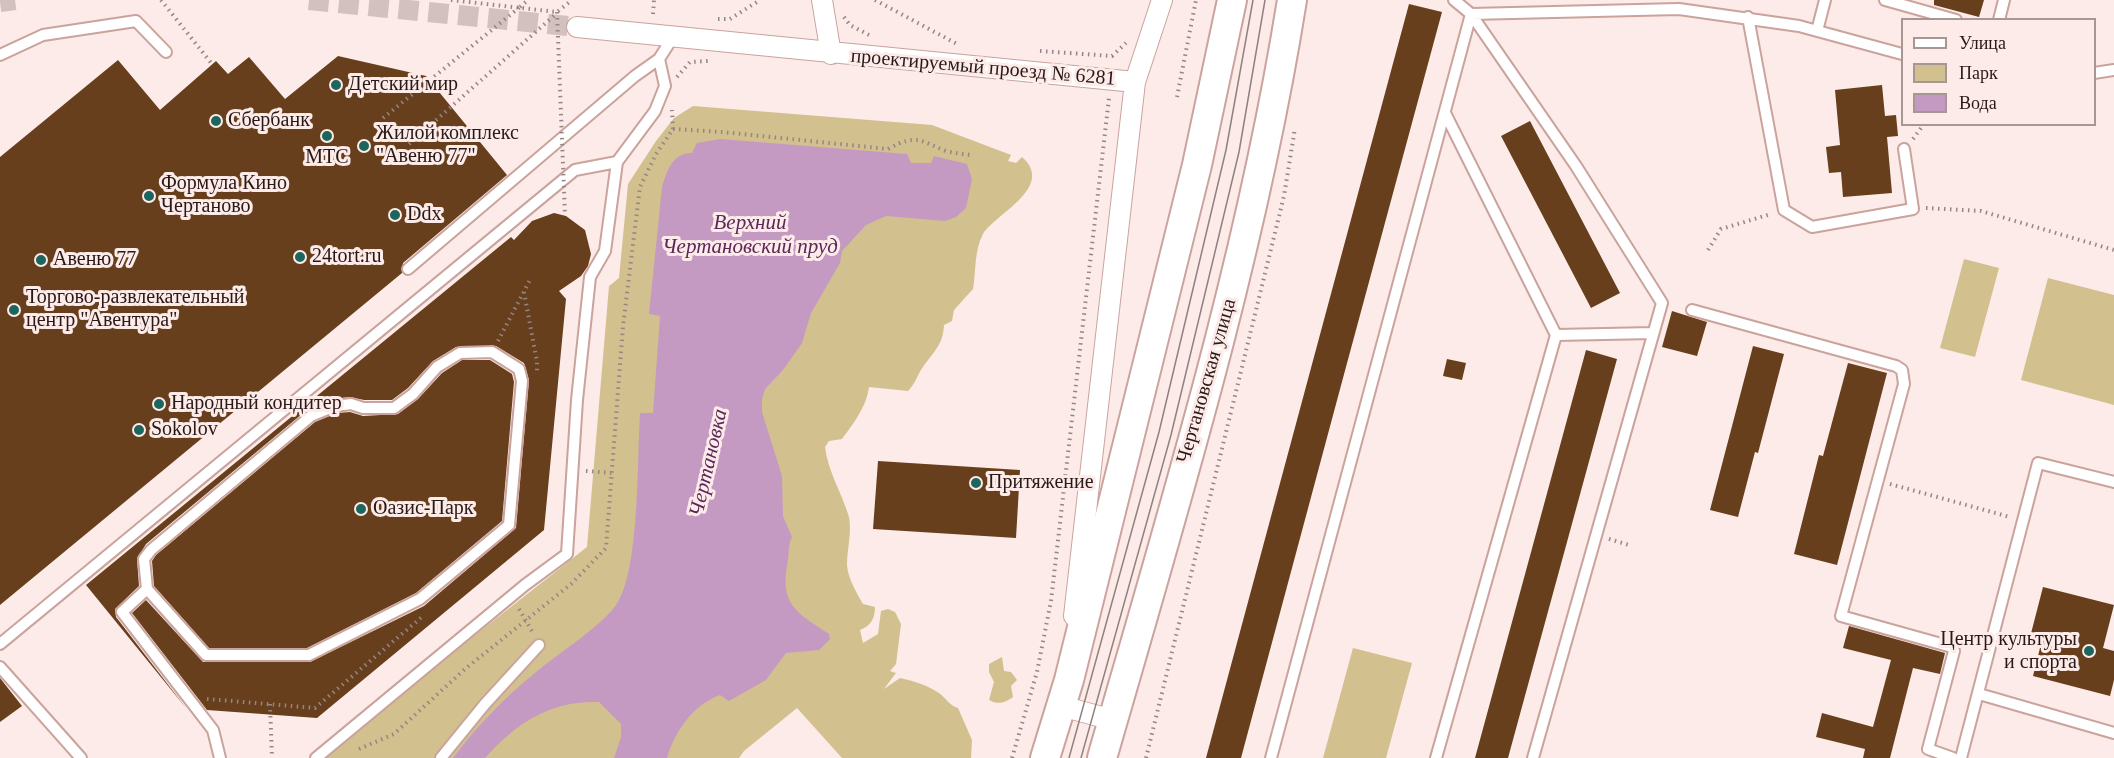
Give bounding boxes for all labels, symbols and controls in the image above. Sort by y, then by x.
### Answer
legend [1901,18,2096,126]
text: Улица [1959,33,2006,53]
street label: проектируемый проезд № 6281 [850,44,1116,92]
text: Парк [1959,63,1998,83]
place label: Детский мир [348,73,458,97]
marker: Детский мир [329,78,343,92]
text: Вода [1959,93,1997,113]
place label: Сбербанк [228,109,310,133]
marker: Сбербанк [209,114,223,128]
place label: Жилой комплекс "Авеню 77" [376,122,519,169]
marker: МТС [320,129,334,143]
marker: Жилой комплекс "Авеню 77" [357,139,371,153]
place label: МТС [305,146,349,170]
place label: Формула Кино Чертаново [161,172,287,219]
marker: Формула Кино Чертаново [142,189,156,203]
place label: Ddx [407,203,441,227]
marker: Ddx [388,208,402,222]
water label: Верхний Чертановский пруд [662,210,838,260]
place label: 24tort.ru [312,245,381,269]
place label: Авеню 77 [53,248,136,272]
marker: 24tort.ru [293,250,307,264]
marker: Авеню 77 [34,253,48,267]
place label: Торгово-развлекательный центр "Авентура" [26,286,245,333]
street label: Чертановская улица [1172,296,1242,466]
marker: Торгово-развлекательный центр "Авентура" [7,303,21,317]
place label: Народный кондитер [171,392,342,416]
marker: Народный кондитер [152,397,166,411]
water label: Чертановка [684,407,734,519]
place label: Sokolov [151,418,218,442]
marker: Sokolov [132,423,146,437]
place label: Притяжение [988,471,1094,495]
marker: Притяжение [969,476,983,490]
place label: Оазис-Парк [373,497,473,521]
marker: Оазис-Парк [354,502,368,516]
place label: Центр культуры и спорта [1940,628,2077,675]
marker: Центр культуры и спорта [2082,644,2096,658]

